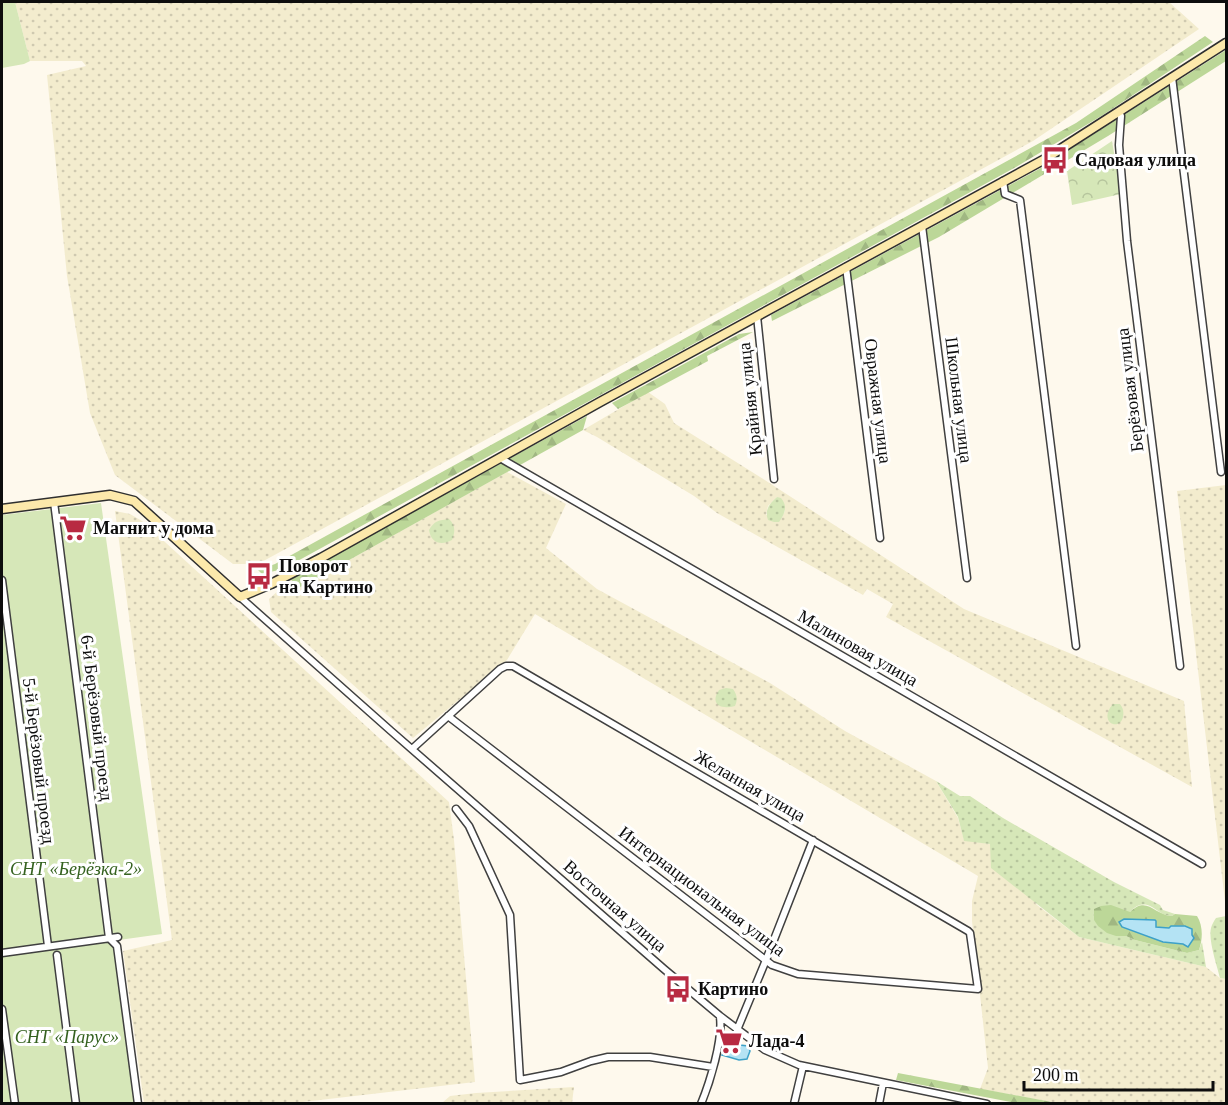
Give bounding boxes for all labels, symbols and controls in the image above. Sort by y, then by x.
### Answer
bus stop icon: Садовая улица [1040,145,1070,175]
place label: Садовая улица [1075,150,1196,170]
street label: Берёзовая улица [1112,327,1148,453]
street label: Школьная улица [941,336,977,464]
street label: Овражная улица [860,337,896,465]
street label: Крайняя улица [734,341,766,457]
supermarket icon: Магнит у дома [58,513,88,543]
place label: Магнит у дома [93,518,214,538]
place label: Поворот на Картино [279,556,373,597]
bus stop icon: Поворот на Картино [244,561,274,591]
street label: Малиновая улица [795,606,921,690]
street label: 6-й Берёзовый проезд [77,634,117,802]
street label: 5-й Берёзовый проезд [19,677,59,845]
street label: Желанная улица [691,746,809,826]
street label: Интернациональная улица [615,822,789,960]
street label: Восточная улица [560,856,670,956]
park label: СНТ «Берёзка-2» [10,859,142,879]
bus stop icon: Картино [663,974,693,1004]
place label: Картино [698,979,768,999]
supermarket icon: Лада-4 [714,1026,744,1056]
park label: СНТ «Парус» [15,1027,119,1047]
place label: Лада-4 [749,1031,805,1051]
scale bar [1024,1054,1213,1092]
text: 200 m [1033,1065,1079,1085]

